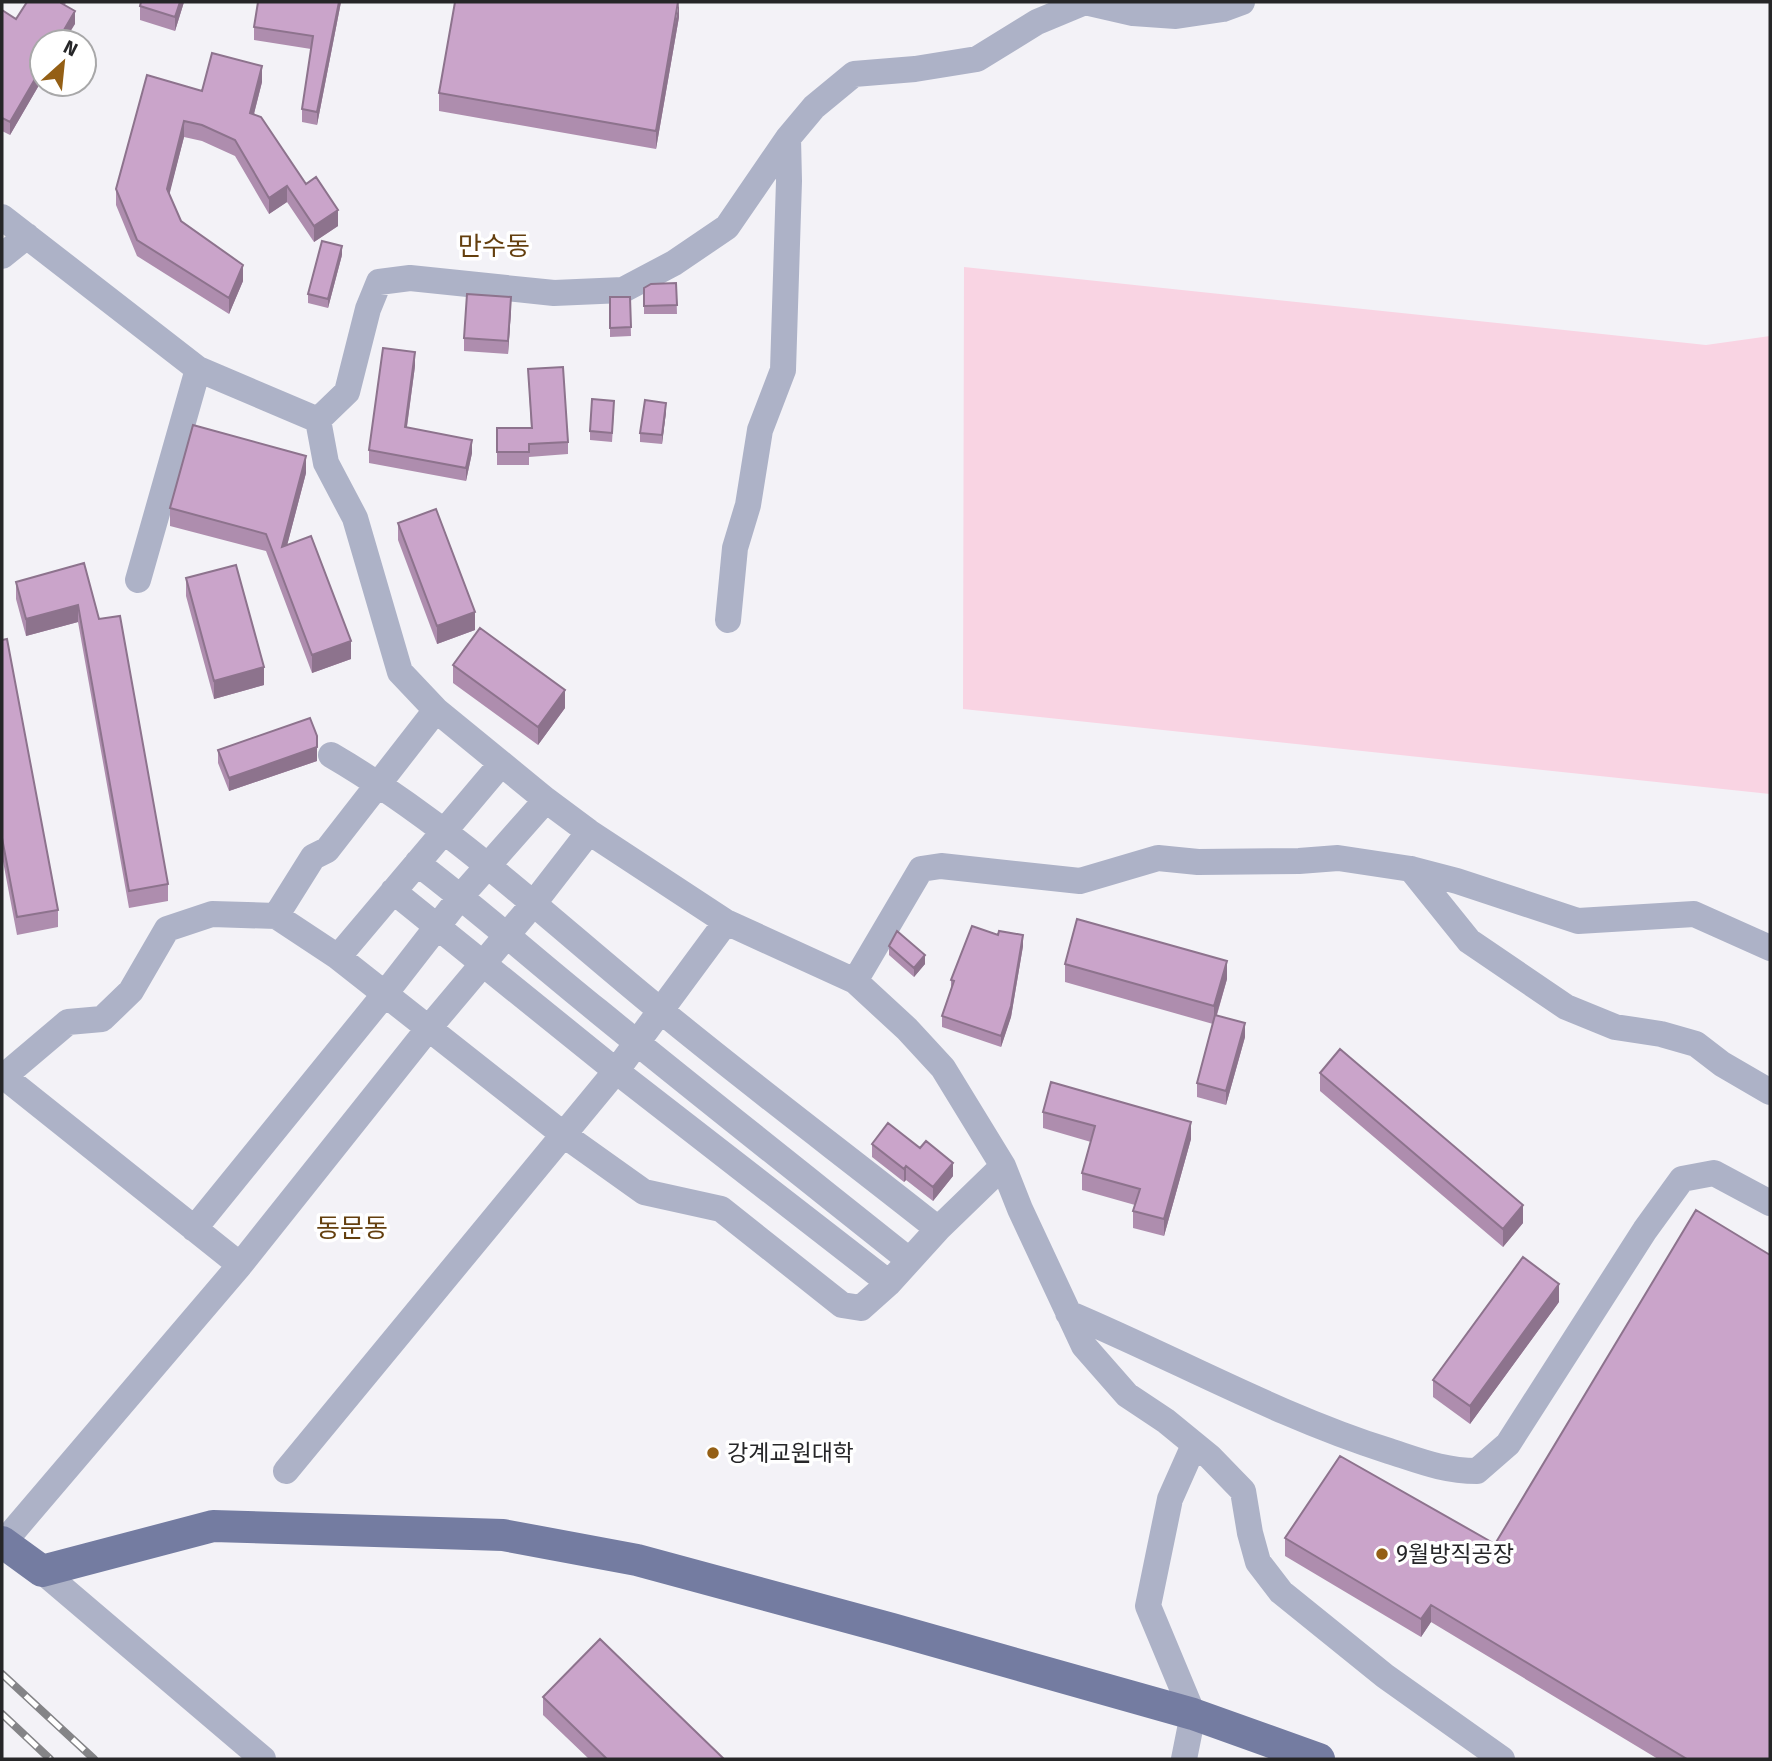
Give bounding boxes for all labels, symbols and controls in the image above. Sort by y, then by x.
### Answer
north arrow [28,28,98,98]
text: N [60,35,81,61]
district label: 만수동 [458,231,530,262]
district label: 동문동 [316,1213,388,1244]
place label: 강계교원대학 [727,1439,854,1467]
marker: 강계교원대학 [705,1445,721,1461]
place label: 9월방직공장 [1396,1540,1514,1568]
marker: 9월방직공장 [1374,1546,1390,1562]

